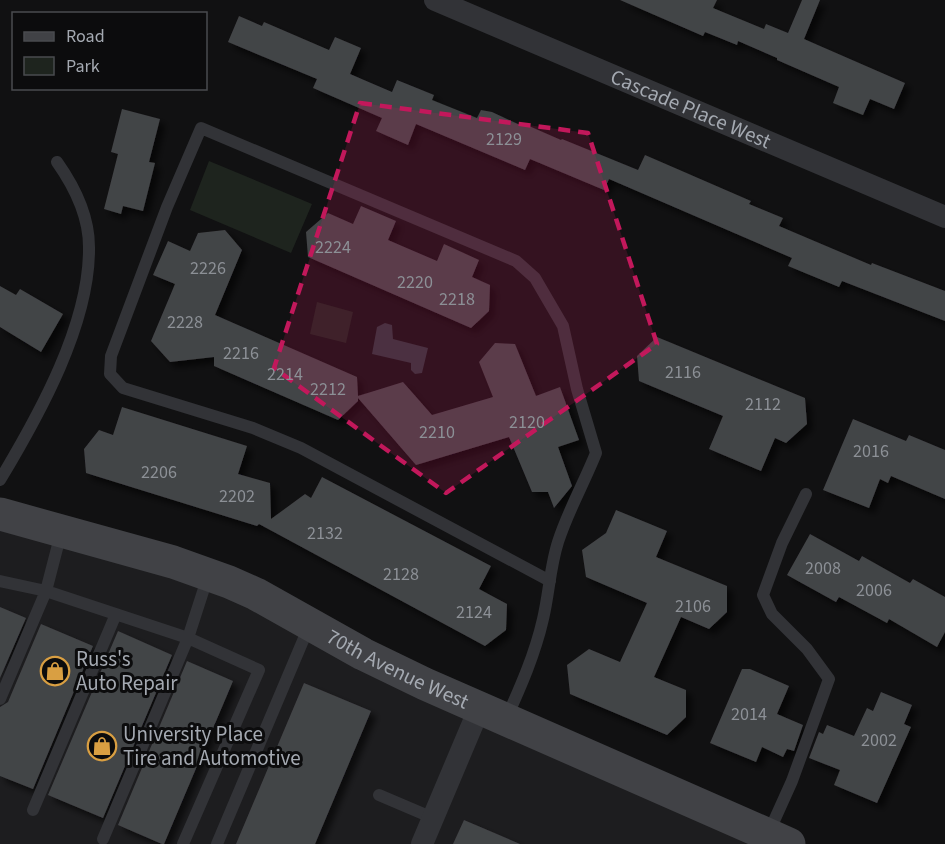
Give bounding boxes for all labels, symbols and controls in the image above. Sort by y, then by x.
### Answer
legend [12,12,207,90]
text: Road [66,24,105,49]
text: Park [66,54,100,79]
street label: Cascade Place West [606,61,776,156]
house number: 2129 [486,127,522,152]
house number: 2224 [315,235,351,260]
house number: 2226 [190,256,226,281]
house number: 2220 [397,270,433,295]
house number: 2218 [439,287,475,312]
house number: 2228 [167,310,203,335]
house number: 2216 [223,341,259,366]
house number: 2116 [665,360,701,385]
house number: 2214 [267,362,303,387]
house number: 2212 [310,377,346,402]
house number: 2112 [745,392,781,417]
house number: 2120 [509,410,545,435]
house number: 2210 [419,420,455,445]
house number: 2016 [853,439,889,464]
house number: 2206 [141,460,177,485]
house number: 2202 [219,484,255,509]
house number: 2132 [307,521,343,546]
house number: 2008 [805,556,841,581]
house number: 2128 [383,562,419,587]
house number: 2006 [856,578,892,603]
house number: 2106 [675,594,711,619]
house number: 2124 [456,600,492,625]
street label: 70th Avenue West [321,621,474,716]
place label: Russ's Auto Repair [76,644,178,698]
shop icon: Russ's Auto Repair [39,655,71,687]
house number: 2014 [731,702,767,727]
place label: University Place Tire and Automotive [123,719,301,773]
house number: 2002 [861,728,897,753]
shop icon: University Place Tire and Automotive [86,730,118,762]

